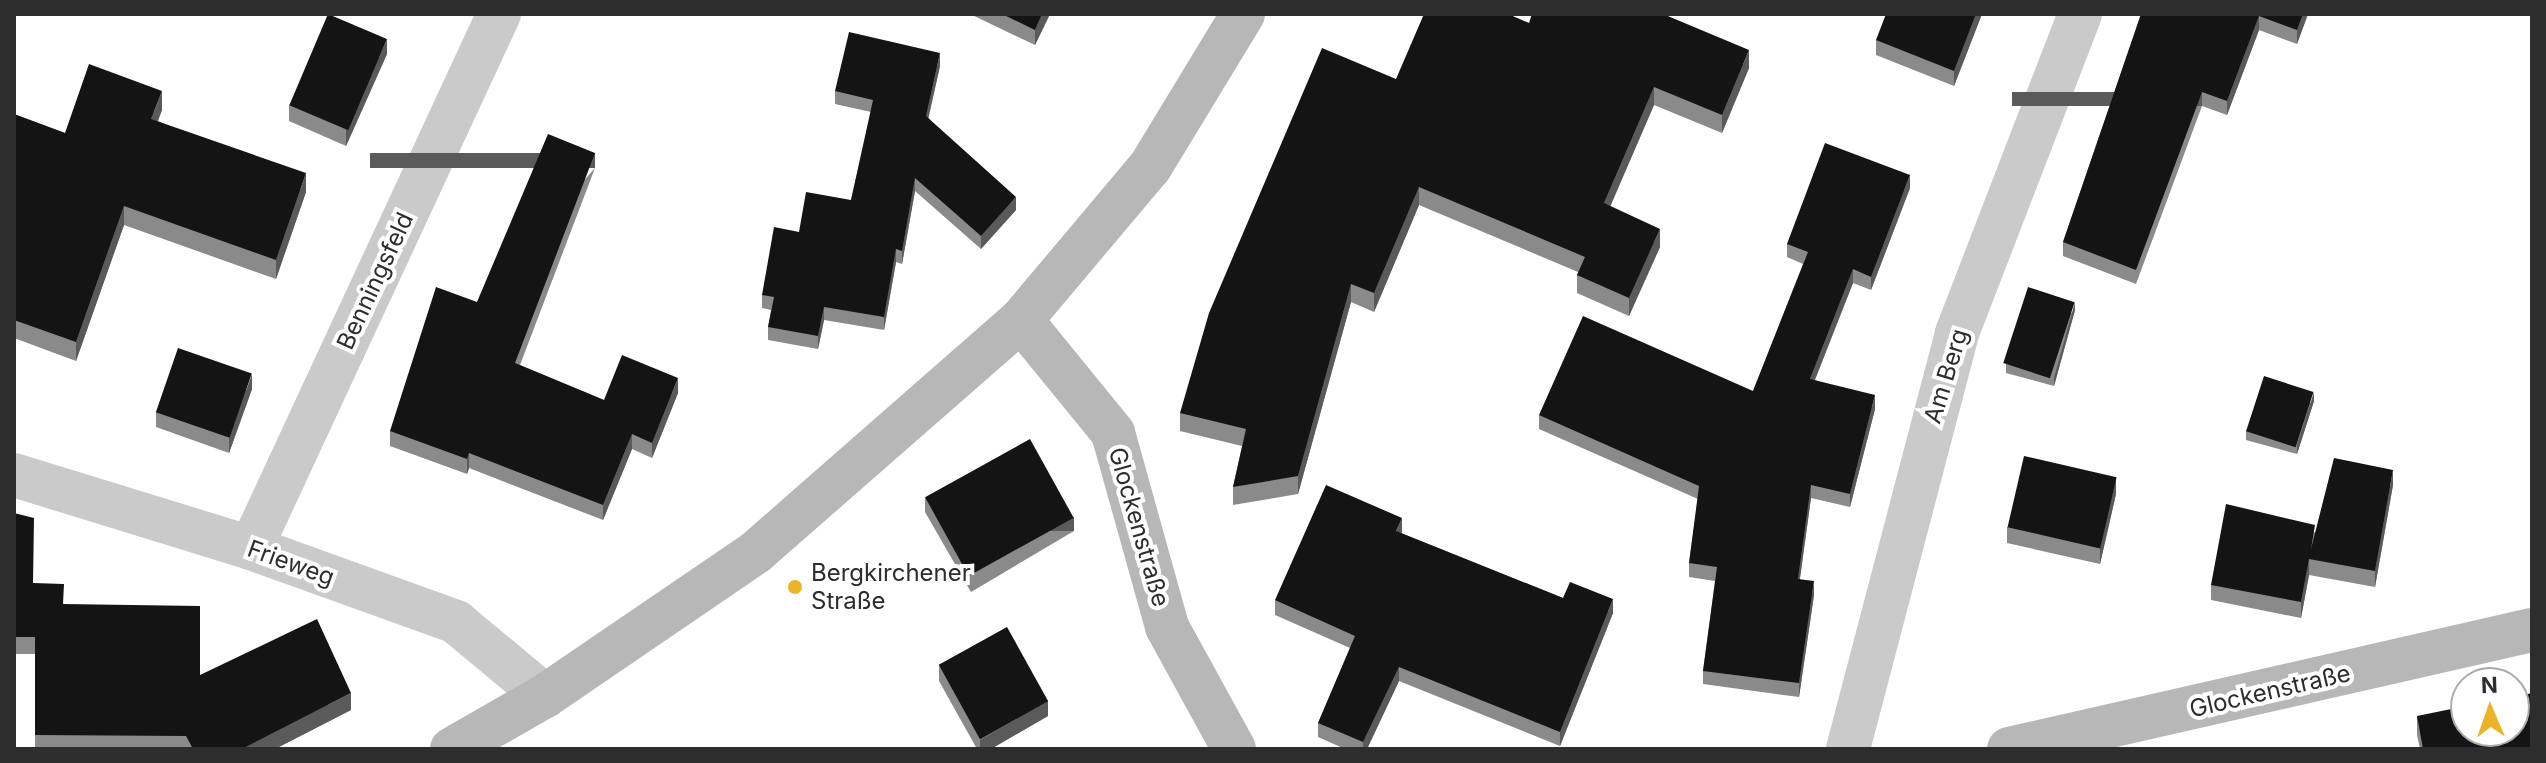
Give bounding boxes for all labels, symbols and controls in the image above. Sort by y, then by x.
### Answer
street label: Benningsfeld [331,208,419,354]
street label: Am Berg [1918,325,1974,427]
street label: Glockenstraße [1102,444,1176,610]
street label: Frieweg [244,534,338,592]
place label: Bergkirchener Straße [811,559,971,615]
marker: Bergkirchener Straße [786,578,804,596]
street label: Glockenstraße [2187,658,2353,724]
north arrow [2450,667,2530,747]
text: N [2480,672,2498,698]

